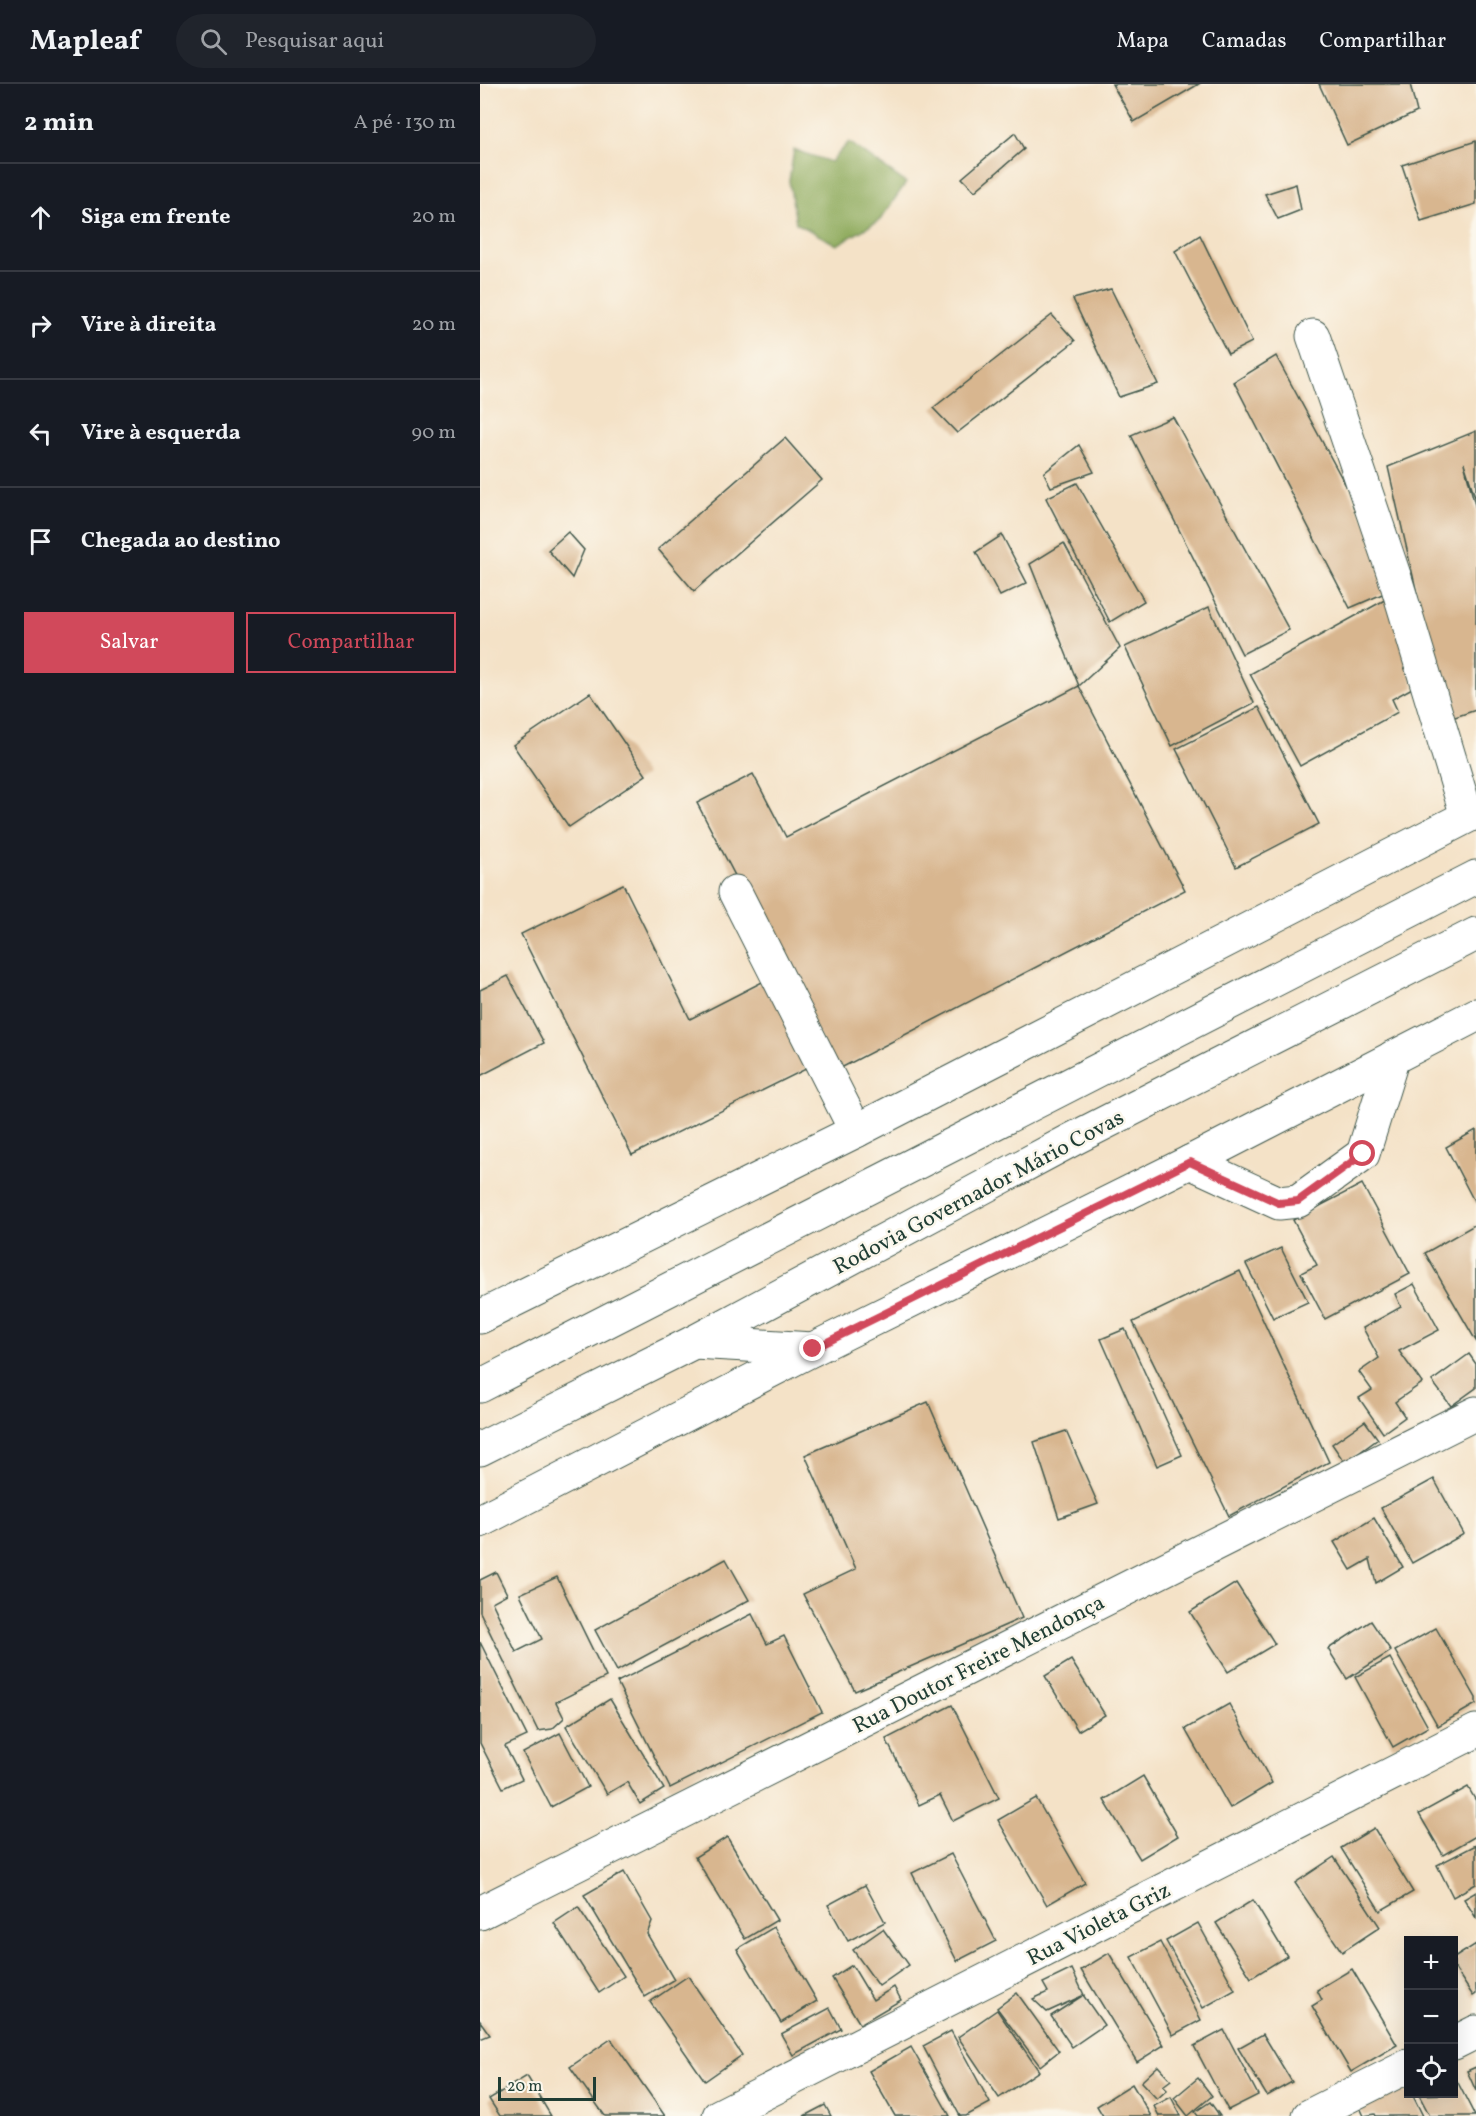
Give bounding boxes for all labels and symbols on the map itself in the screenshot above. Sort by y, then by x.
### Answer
street label: Rodovia Governador Mário Covas [828,1103,1130,1283]
route start [1349,1140,1375,1166]
route end [799,1335,825,1361]
street label: Rua Doutor Freire Mendonça [848,1588,1111,1742]
street label: Rua Violeta Griz [1022,1876,1176,1975]
scale bar [498,2074,596,2102]

